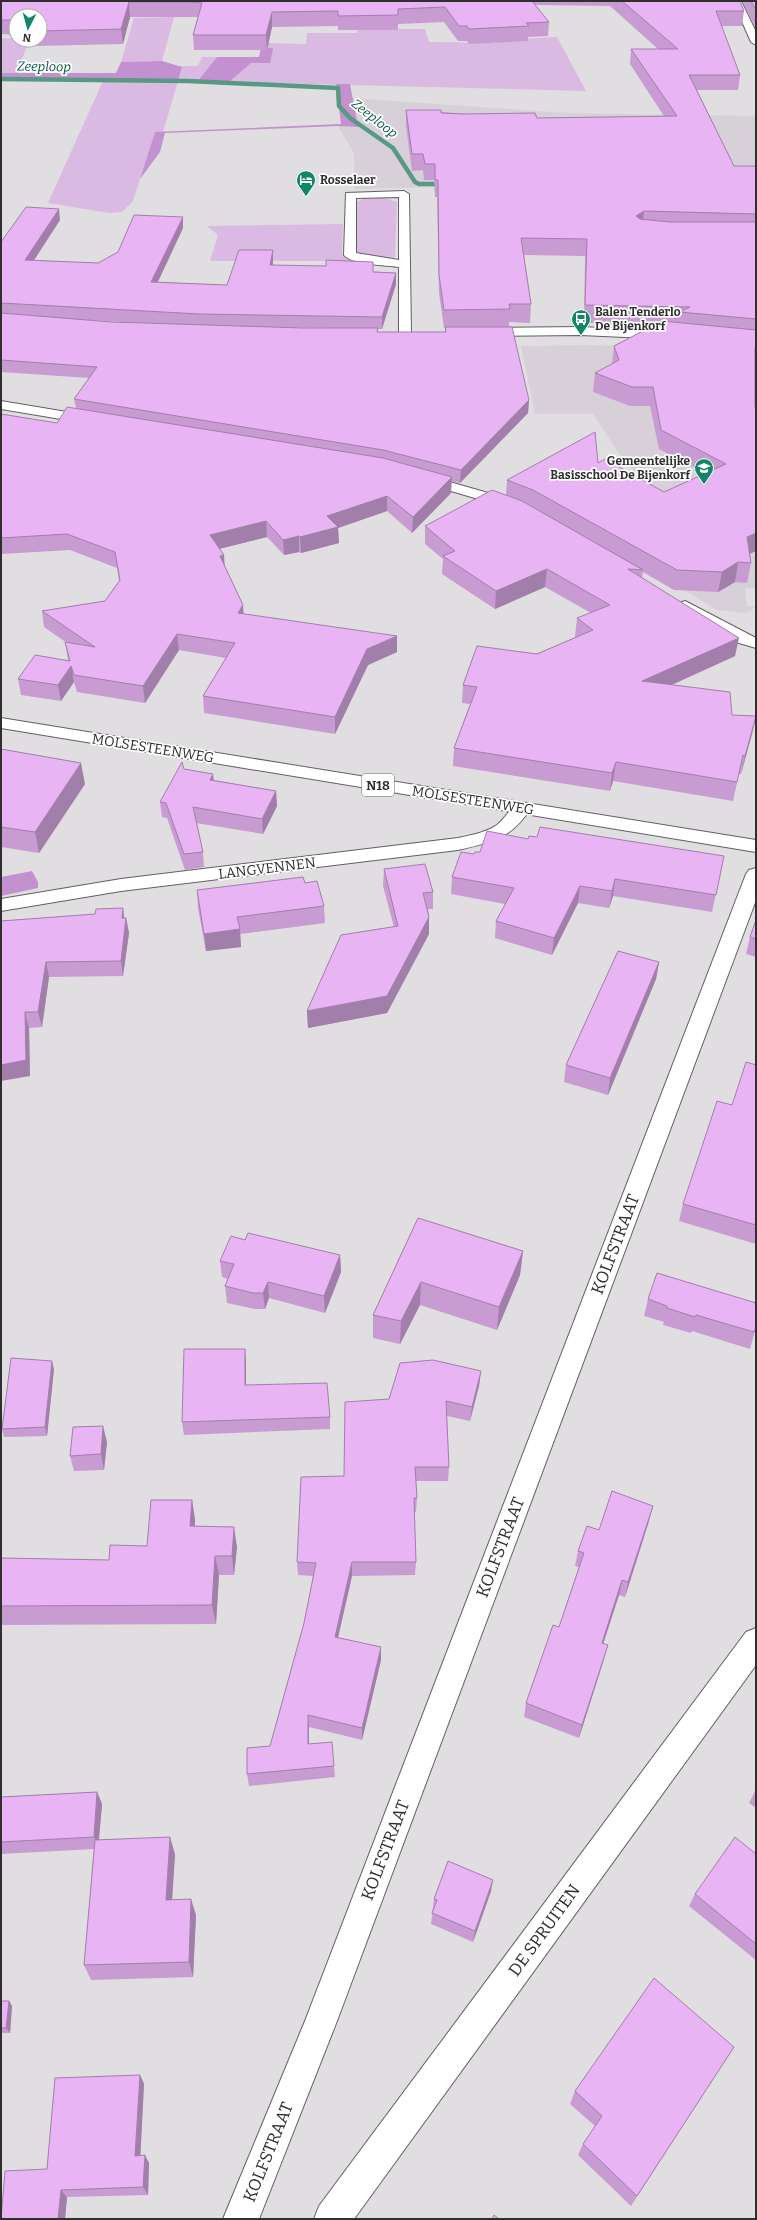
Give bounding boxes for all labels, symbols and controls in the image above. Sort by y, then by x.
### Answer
north arrow [8,8,48,48]
text: N [22,30,32,44]
water label: Zeeploop [17,59,71,74]
water label: Zeeploop [349,96,401,141]
hotel icon: Rosselaer [295,169,317,197]
place label: Rosselaer [320,173,376,187]
place label: Balen Tenderlo De Bijenkorf [595,305,681,334]
bus stop icon: Balen Tenderlo De Bijenkorf [570,308,592,336]
place label: Gemeentelijke Basisschool De Bijenkorf [550,454,692,483]
school or university icon: Gemeentelijke Basisschool De Bijenkorf [693,457,715,485]
street label: MOLSESTEENWEG [91,730,215,767]
road number: N18 [362,774,394,796]
street label: MOLSESTEENWEG [411,782,535,819]
street label: LANGVENNEN [217,854,317,883]
street label: KOLFSTRAAT [587,1191,644,1297]
street label: KOLFSTRAAT [472,1494,529,1600]
street label: KOLFSTRAAT [357,1797,414,1903]
street label: DE SPRUITEN [504,1880,585,1980]
street label: KOLFSTRAAT [239,2099,298,2205]

